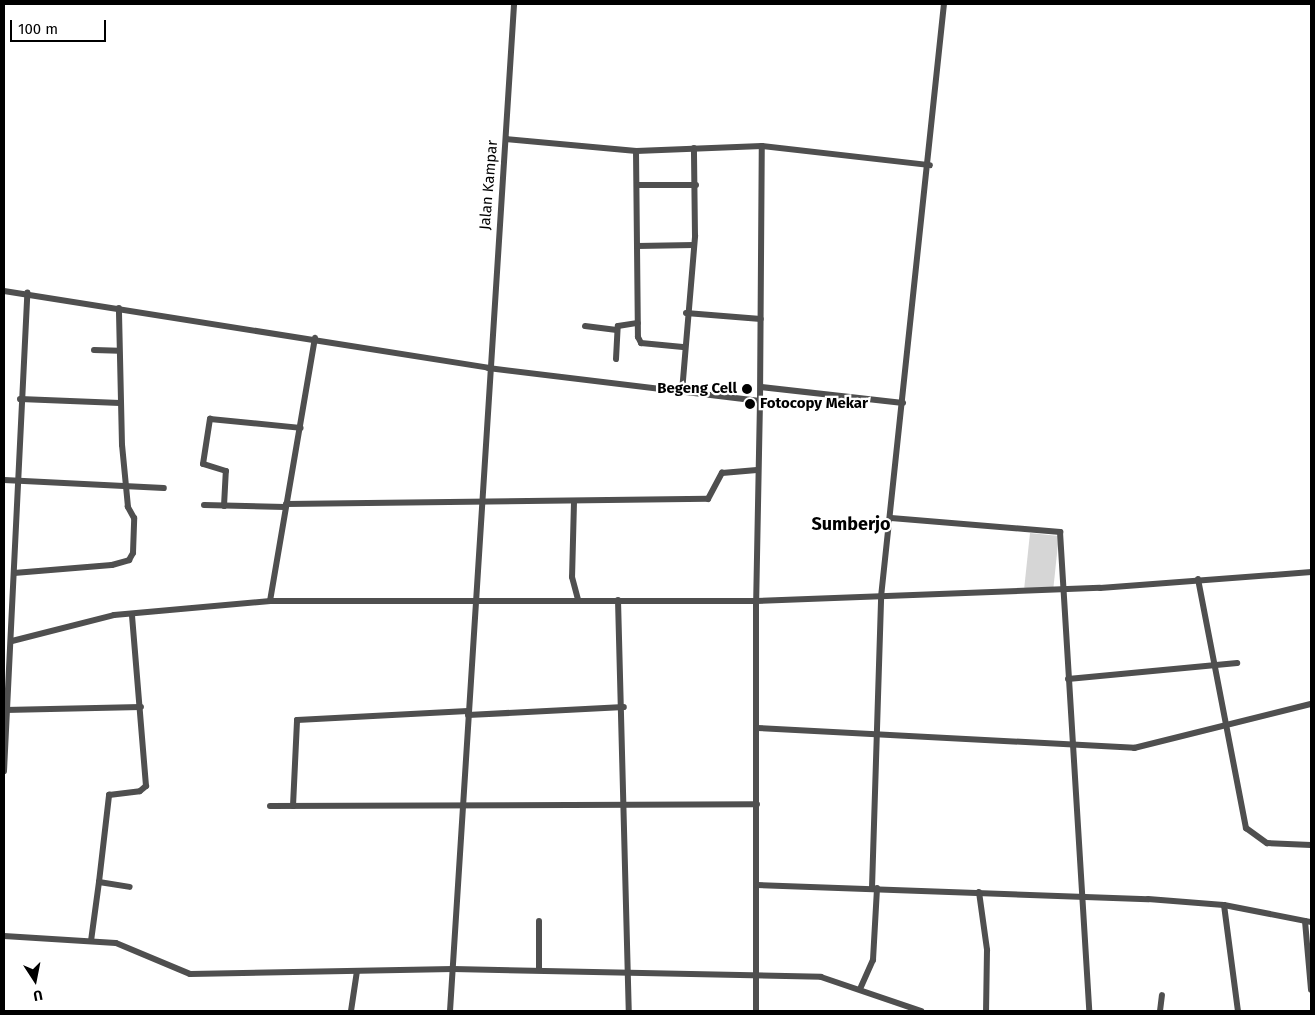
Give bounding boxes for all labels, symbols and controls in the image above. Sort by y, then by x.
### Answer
scale bar [12,10,109,42]
text: 100 m [18,20,58,38]
street label: Jalan Kampar [476,139,502,231]
place label: Begeng Cell [657,380,737,398]
marker: Begeng Cell [741,383,753,395]
place label: Fotocopy Mekar [760,395,868,413]
marker: Fotocopy Mekar [744,398,756,410]
district label: Sumberjo [811,513,891,535]
north arrow [10,955,60,1005]
text: U [32,986,44,1004]

